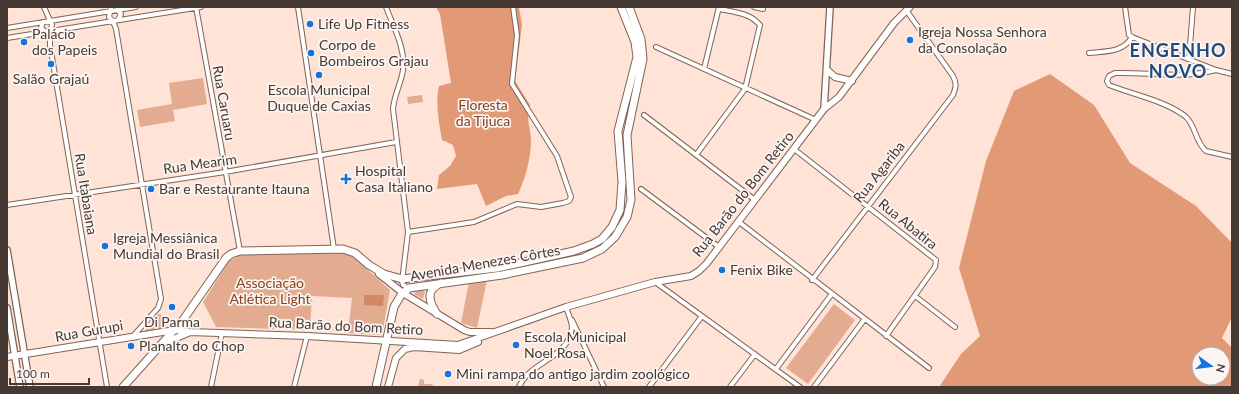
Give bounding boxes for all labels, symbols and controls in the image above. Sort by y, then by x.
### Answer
place label: Life Up Fitness [318,15,409,32]
marker: Life Up Fitness [305,19,315,29]
place label: Igreja Nossa Senhora da Consolação [918,23,1047,56]
place label: Palácio dos Papeis [32,25,97,58]
marker: Igreja Nossa Senhora da Consolação [905,35,915,45]
place label: Corpo de Bombeiros Grajau [319,36,429,69]
marker: Palácio dos Papeis [19,37,29,47]
district label: ENGENHO NOVO [1130,39,1226,82]
marker: Corpo de Bombeiros Grajau [306,48,316,58]
marker: Salão Grajaú [46,59,56,69]
street label: Rua Caruaru [210,64,239,142]
place label: Salão Grajaú [13,70,89,87]
marker: Escola Municipal Duque de Caxias [314,70,324,80]
place label: Escola Municipal Duque de Caxias [267,81,371,114]
park label: Floresta da Tijuca [456,96,510,129]
street label: Rua Barão do Bom Retiro [688,128,797,260]
street label: Rua Agariba [849,138,908,206]
street label: Rua Mearim [162,150,238,177]
street label: Rua Itabaiana [72,152,101,236]
place label: Hospital Casa Italiano [355,162,433,195]
marker: Hospital Casa Italiano [340,173,352,185]
place label: Bar e Restaurante Itauna [159,180,310,197]
marker: Bar e Restaurante Itauna [146,184,156,194]
street label: Rua Abatira [875,195,941,253]
place label: Igreja Messiânica Mundial do Brasil [113,229,219,262]
marker: Igreja Messiânica Mundial do Brasil [100,241,110,251]
street label: Avenida Menezes Côrtes [408,241,561,284]
place label: Fenix Bike [730,261,793,278]
marker: Fenix Bike [717,265,727,275]
park label: Associação Atlética Light [229,274,311,307]
marker: Di Parma [167,302,177,312]
place label: Di Parma [144,313,200,330]
street label: Rua Barão do Bom Retiro [268,313,424,338]
street label: Rua Gurupi [54,316,124,345]
place label: Escola Municipal Noel Rosa [524,328,626,361]
place label: Planalto do Chop [139,337,245,354]
marker: Escola Municipal Noel Rosa [511,340,521,350]
marker: Planalto do Chop [126,341,136,351]
north arrow [1191,346,1231,386]
scale bar [10,360,89,386]
text: N [1214,363,1229,374]
place label: Mini rampa do antigo jardim zoológico [456,365,690,382]
text: 100 m [16,366,50,381]
marker: Mini rampa do antigo jardim zoológico [443,369,453,379]

